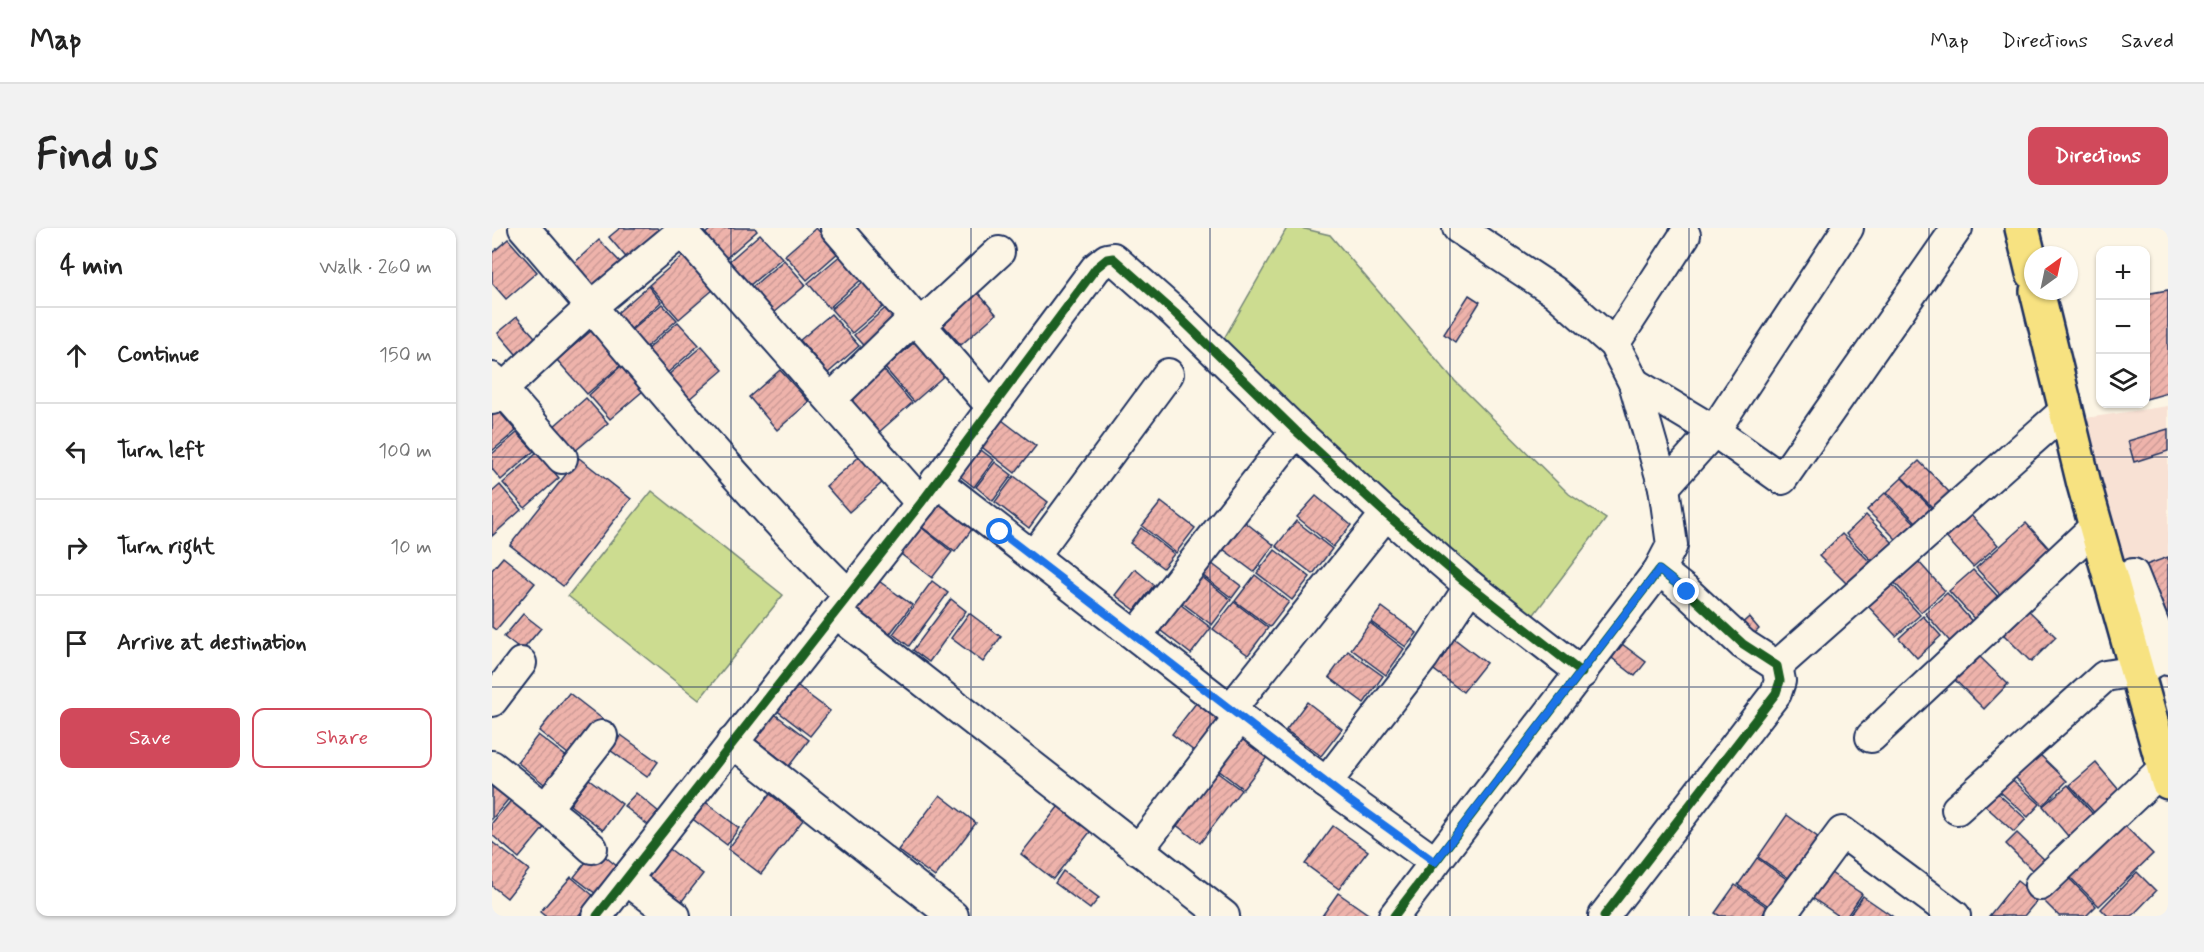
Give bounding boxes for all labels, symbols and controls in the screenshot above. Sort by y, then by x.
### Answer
text: Map [30,23,81,60]
text: Map [1930,27,1969,55]
text: Directions [2002,27,2088,55]
text: Saved [2121,27,2174,55]
button: Directions [2028,127,2168,185]
text: Find us [36,129,158,184]
north arrow [2024,246,2078,300]
map controls [2096,246,2150,408]
button: + [2096,246,2150,300]
text: 4 min [60,250,123,284]
text: Walk · 260 m [319,254,432,281]
button: − [2096,300,2150,354]
icon: ahead [60,339,93,372]
text: Continue [117,341,199,369]
text: 150 m [379,342,432,369]
button: layers [2096,354,2150,408]
icon: left [60,435,93,468]
text: Turn left [117,437,205,465]
text: 100 m [378,438,432,465]
route start [986,518,1012,544]
icon: right [60,531,93,564]
text: Turn right [117,533,215,561]
text: 10 m [390,534,432,561]
route end [1673,578,1699,604]
icon: arrive [60,627,93,660]
text: Arrive at destination [117,629,307,657]
button: Save [60,708,240,768]
button: Share [252,708,432,768]

